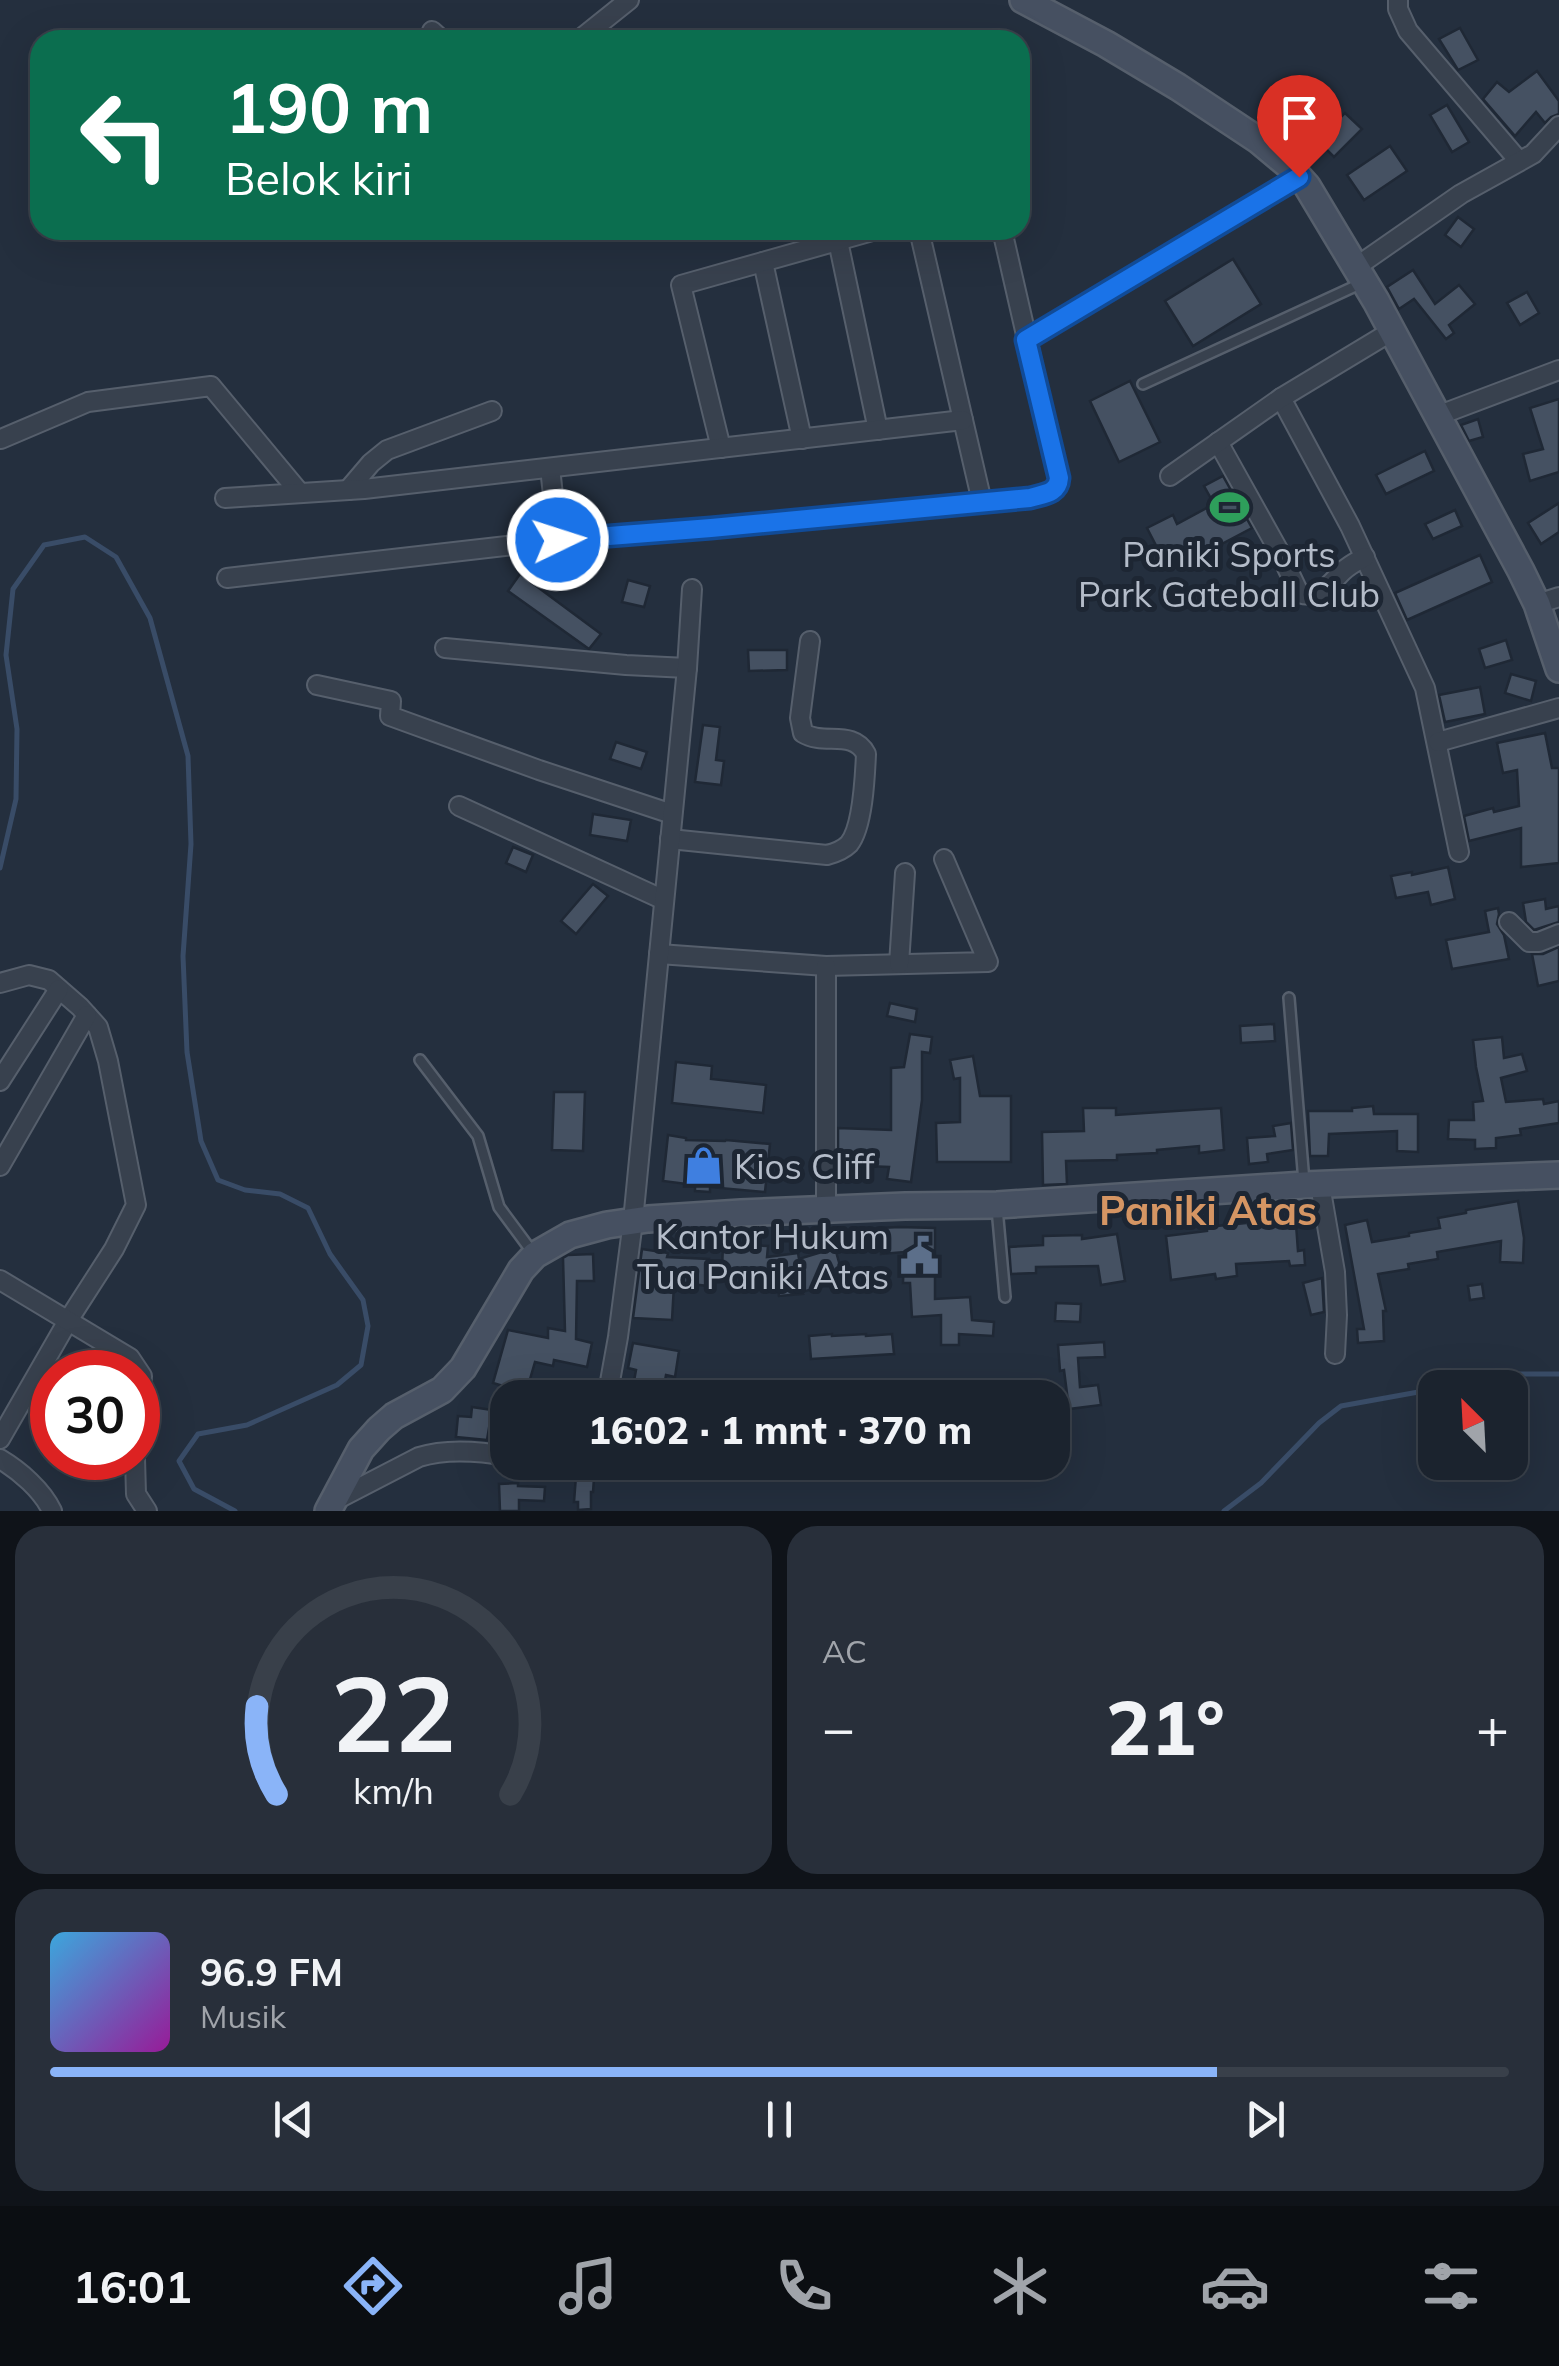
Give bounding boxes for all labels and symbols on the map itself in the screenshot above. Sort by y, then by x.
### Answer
pin [1257,75,1342,178]
sports icon: Paniki Sports Park Gateball Club [1208,486,1250,528]
position arrow [506,488,610,592]
place label: Paniki Sports Park Gateball Club [1078,532,1380,616]
place label: Kios Cliff [734,1144,876,1188]
shop icon: Kios Cliff [683,1145,725,1187]
district label: Paniki Atas [1099,1185,1317,1235]
place label: Kantor Hukum Tua Paniki Atas [637,1214,889,1298]
public building icon: Kantor Hukum Tua Paniki Atas [898,1235,940,1277]
speed limit sign: 30 [30,1350,160,1480]
north arrow [1418,1370,1528,1480]

